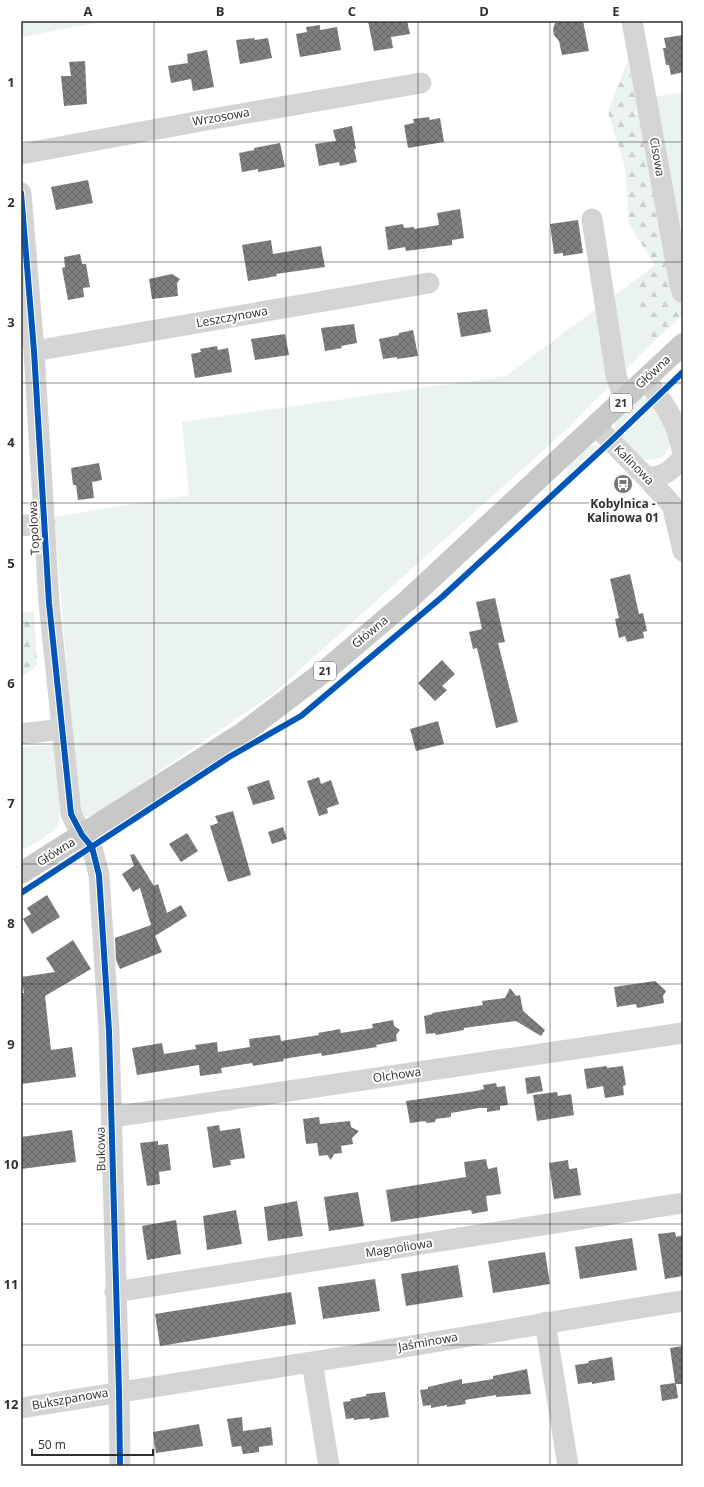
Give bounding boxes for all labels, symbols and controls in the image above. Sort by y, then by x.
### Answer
text: A [84,2,93,20]
text: B [216,2,225,20]
text: C [348,2,356,20]
text: D [479,2,489,20]
text: E [612,2,620,20]
text: 1 [7,73,15,91]
street label: Wrzosowa [191,103,251,130]
street label: Cisowa [646,136,669,178]
text: 2 [7,193,15,211]
street label: Leszczynowa [195,302,269,331]
text: 3 [7,313,15,331]
street label: Główna [631,351,674,392]
road number: 21 [610,394,632,412]
text: 4 [7,433,15,451]
street label: Kalinowa [610,441,658,489]
bus stop icon: Kobylnica - Kalinowa 01 [612,473,634,495]
place label: Kobylnica - Kalinowa 01 [587,495,659,526]
street label: Topolowa [24,500,43,556]
text: 5 [7,554,15,572]
street label: Główna [348,612,391,652]
road number: 21 [314,662,336,680]
text: 6 [7,674,15,692]
text: 7 [7,794,15,812]
street label: Główna [33,833,78,870]
text: 8 [7,914,15,932]
text: 9 [7,1035,15,1053]
street label: Olchowa [372,1063,422,1086]
street label: Bukowa [92,1127,109,1171]
text: 10 [4,1155,18,1173]
street label: Magnoliowa [364,1234,434,1261]
text: 11 [4,1275,18,1293]
street label: Jaśminowa [396,1328,459,1355]
street label: Bukszpanowa [30,1383,109,1414]
text: 12 [4,1395,19,1413]
scale bar [32,1431,153,1457]
text: 50 m [38,1436,66,1453]

